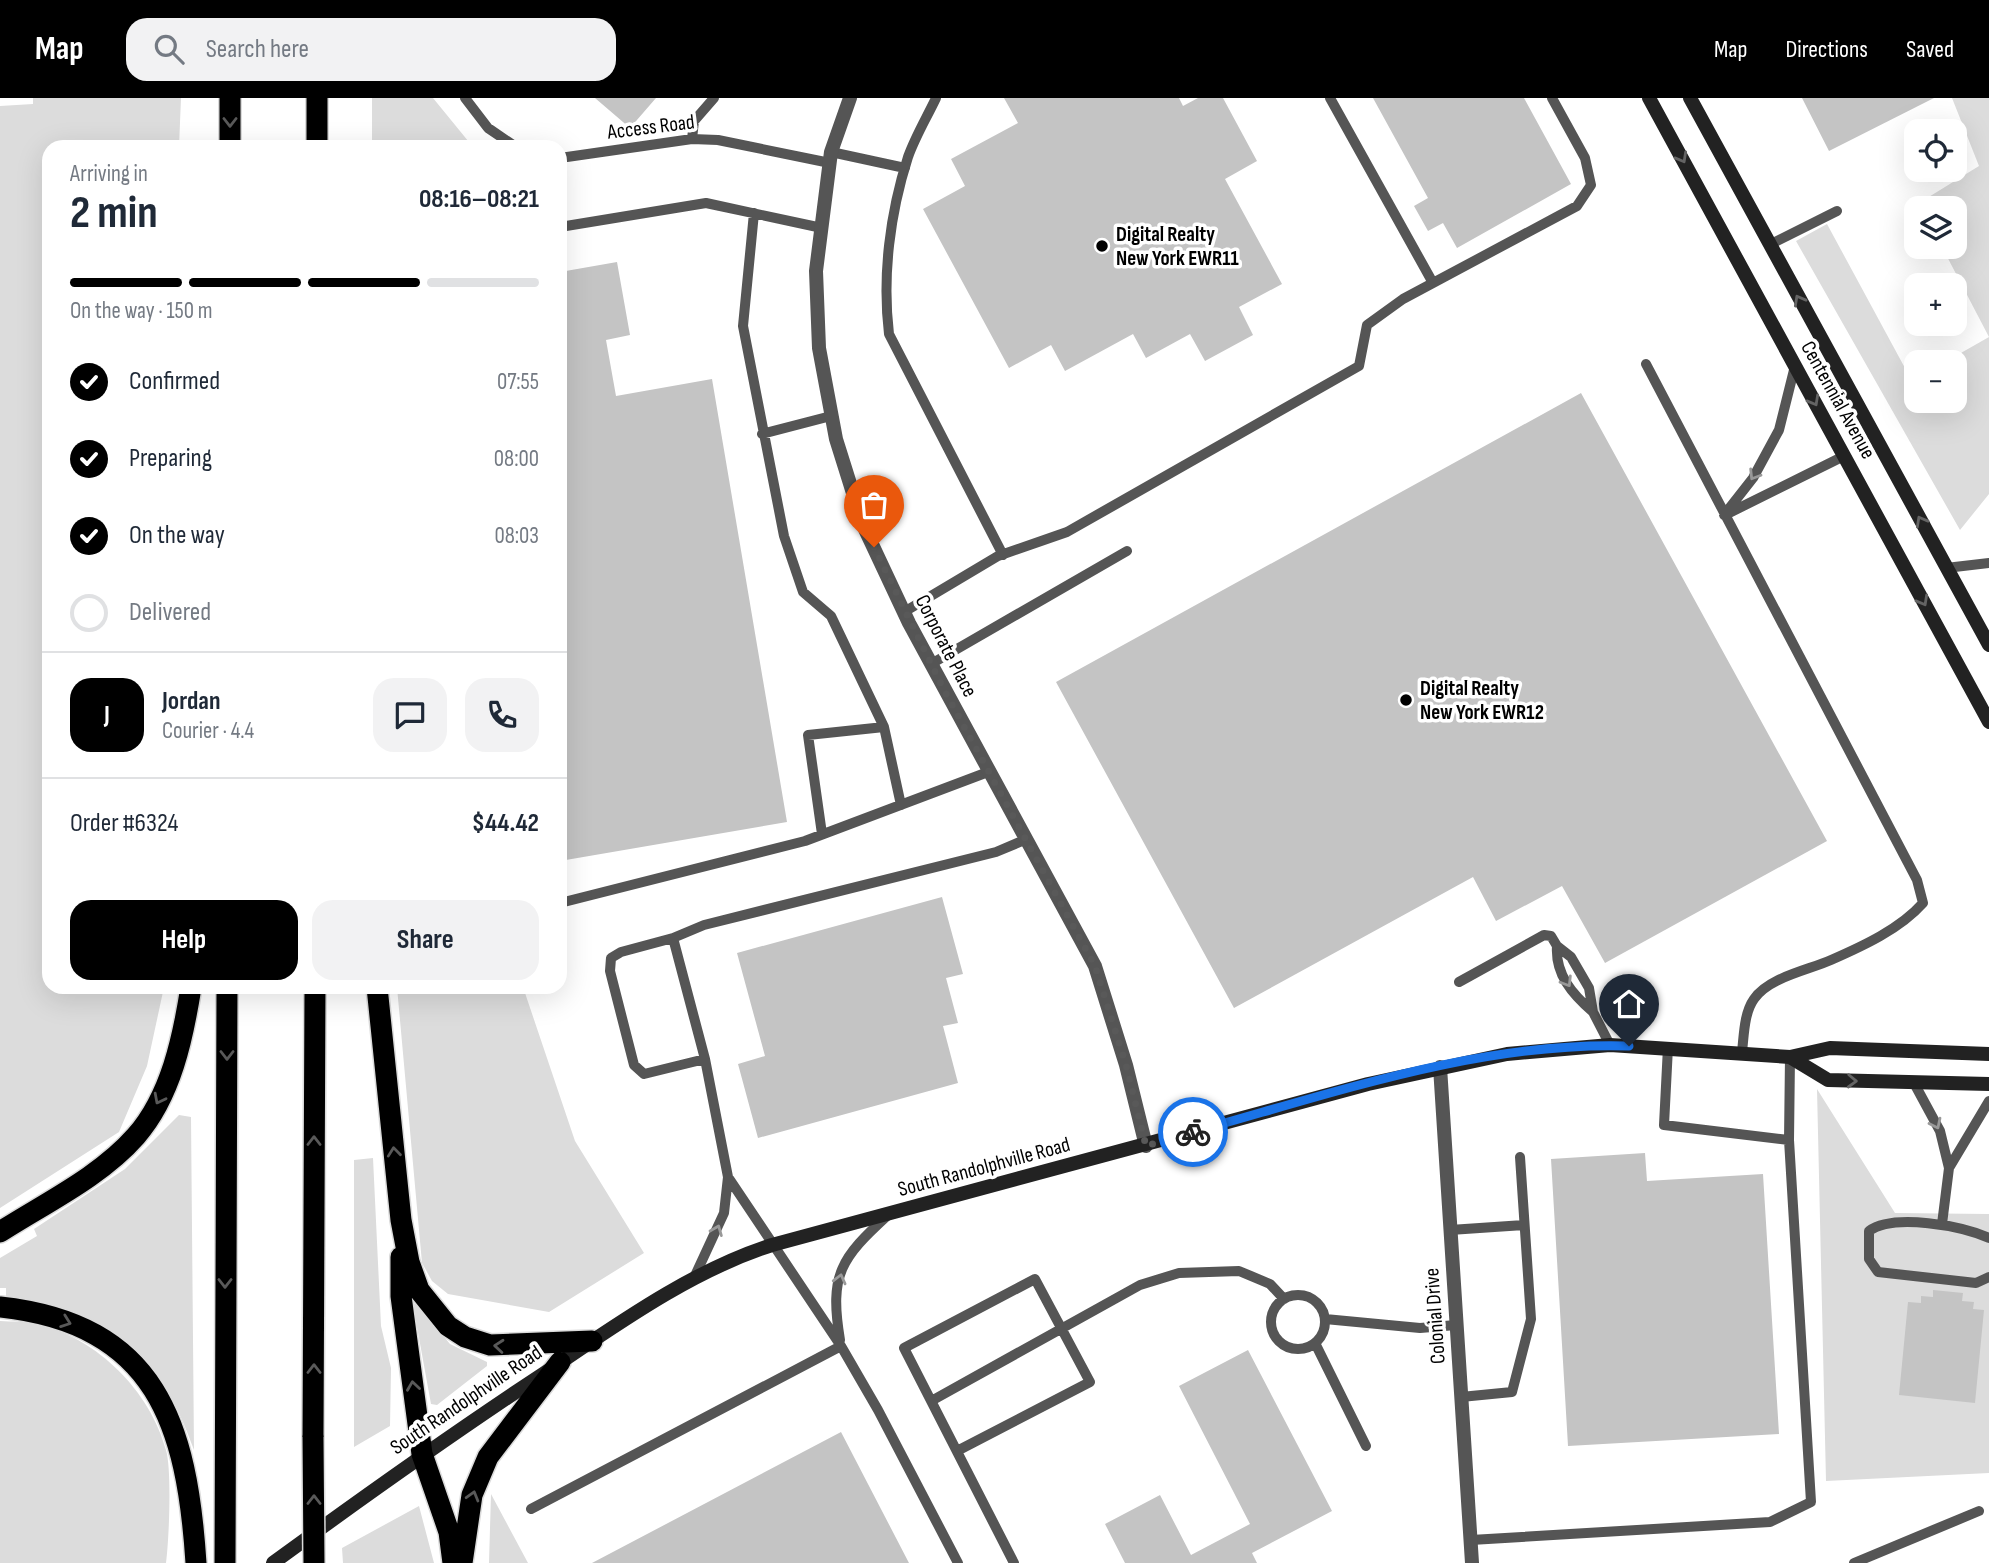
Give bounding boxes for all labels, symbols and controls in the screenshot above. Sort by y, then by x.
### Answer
search box [126,18,616,81]
text: Map [35,29,84,69]
icon: search [150,30,188,68]
text: Search here [206,34,309,65]
text: Map [1714,35,1747,64]
text: Directions [1785,35,1868,64]
text: Saved [1906,35,1954,64]
street label: Access Road [605,109,696,145]
one-way arrow [222,118,238,128]
map controls [1904,119,1967,413]
button: locate [1904,119,1967,182]
one-way arrow [1674,151,1687,163]
text: Arriving in [70,160,148,188]
text: 08:16–08:21 [419,184,539,215]
text: 2 min [70,186,158,241]
button: layers [1904,196,1967,259]
place label: Digital Realty New York EWR11 [1116,222,1239,271]
marker: Digital Realty New York EWR11 [1094,238,1110,254]
button: + [1904,273,1967,336]
one-way arrow [1794,295,1807,308]
text: On the way · 150 m [70,297,213,325]
street label: Centennial Avenue [1795,337,1881,463]
button: − [1904,350,1967,413]
icon: check [70,363,108,401]
text: Confirmed [129,366,220,397]
text: 07:55 [497,368,539,396]
one-way arrow [1806,394,1819,406]
icon: check [70,440,108,478]
text: Preparing [129,443,212,474]
text: 08:00 [494,445,539,473]
one-way arrow [1749,467,1762,480]
pin [844,475,904,547]
icon: bag [855,486,893,524]
one-way arrow [1916,516,1929,528]
icon: check [70,517,108,555]
text: On the way [129,520,225,551]
text: 08:03 [494,522,539,550]
street label: Corporate Place [910,591,982,701]
one-way arrow [1915,593,1928,606]
text: Delivered [129,597,211,628]
place label: Digital Realty New York EWR12 [1420,676,1544,725]
button: chat [373,678,447,752]
button: phone [465,678,539,752]
text: Jordan [162,686,220,717]
marker: Digital Realty New York EWR12 [1398,692,1414,708]
text: J [104,700,110,731]
text: Courier · 4.4 [162,717,254,745]
text: Order #6324 [70,808,178,839]
text: $44.42 [472,808,539,839]
button: Help [70,900,298,980]
button: Share [312,900,539,980]
one-way arrow [1558,974,1571,987]
pin [1599,974,1659,1046]
icon: home [1610,985,1648,1023]
one-way arrow [219,1050,235,1061]
one-way arrow [1847,1073,1857,1089]
one-way arrow [153,1092,167,1104]
courier [1158,1097,1228,1167]
icon: bike [1174,1113,1212,1151]
one-way arrow [1927,1117,1941,1129]
street label: South Randolphville Road [895,1132,1073,1202]
one-way arrow [306,1135,322,1146]
one-way arrow [386,1146,401,1157]
one-way arrow [709,1225,723,1238]
street label: Colonial Drive [1419,1267,1451,1365]
one-way arrow [832,1273,846,1285]
one-way arrow [217,1278,233,1288]
one-way arrow [60,1314,72,1328]
one-way arrow [493,1338,505,1353]
street label: South Randolphville Road [386,1340,546,1460]
one-way arrow [306,1363,322,1373]
one-way arrow [406,1381,421,1392]
one-way arrow [465,1490,479,1502]
one-way arrow [306,1494,321,1505]

